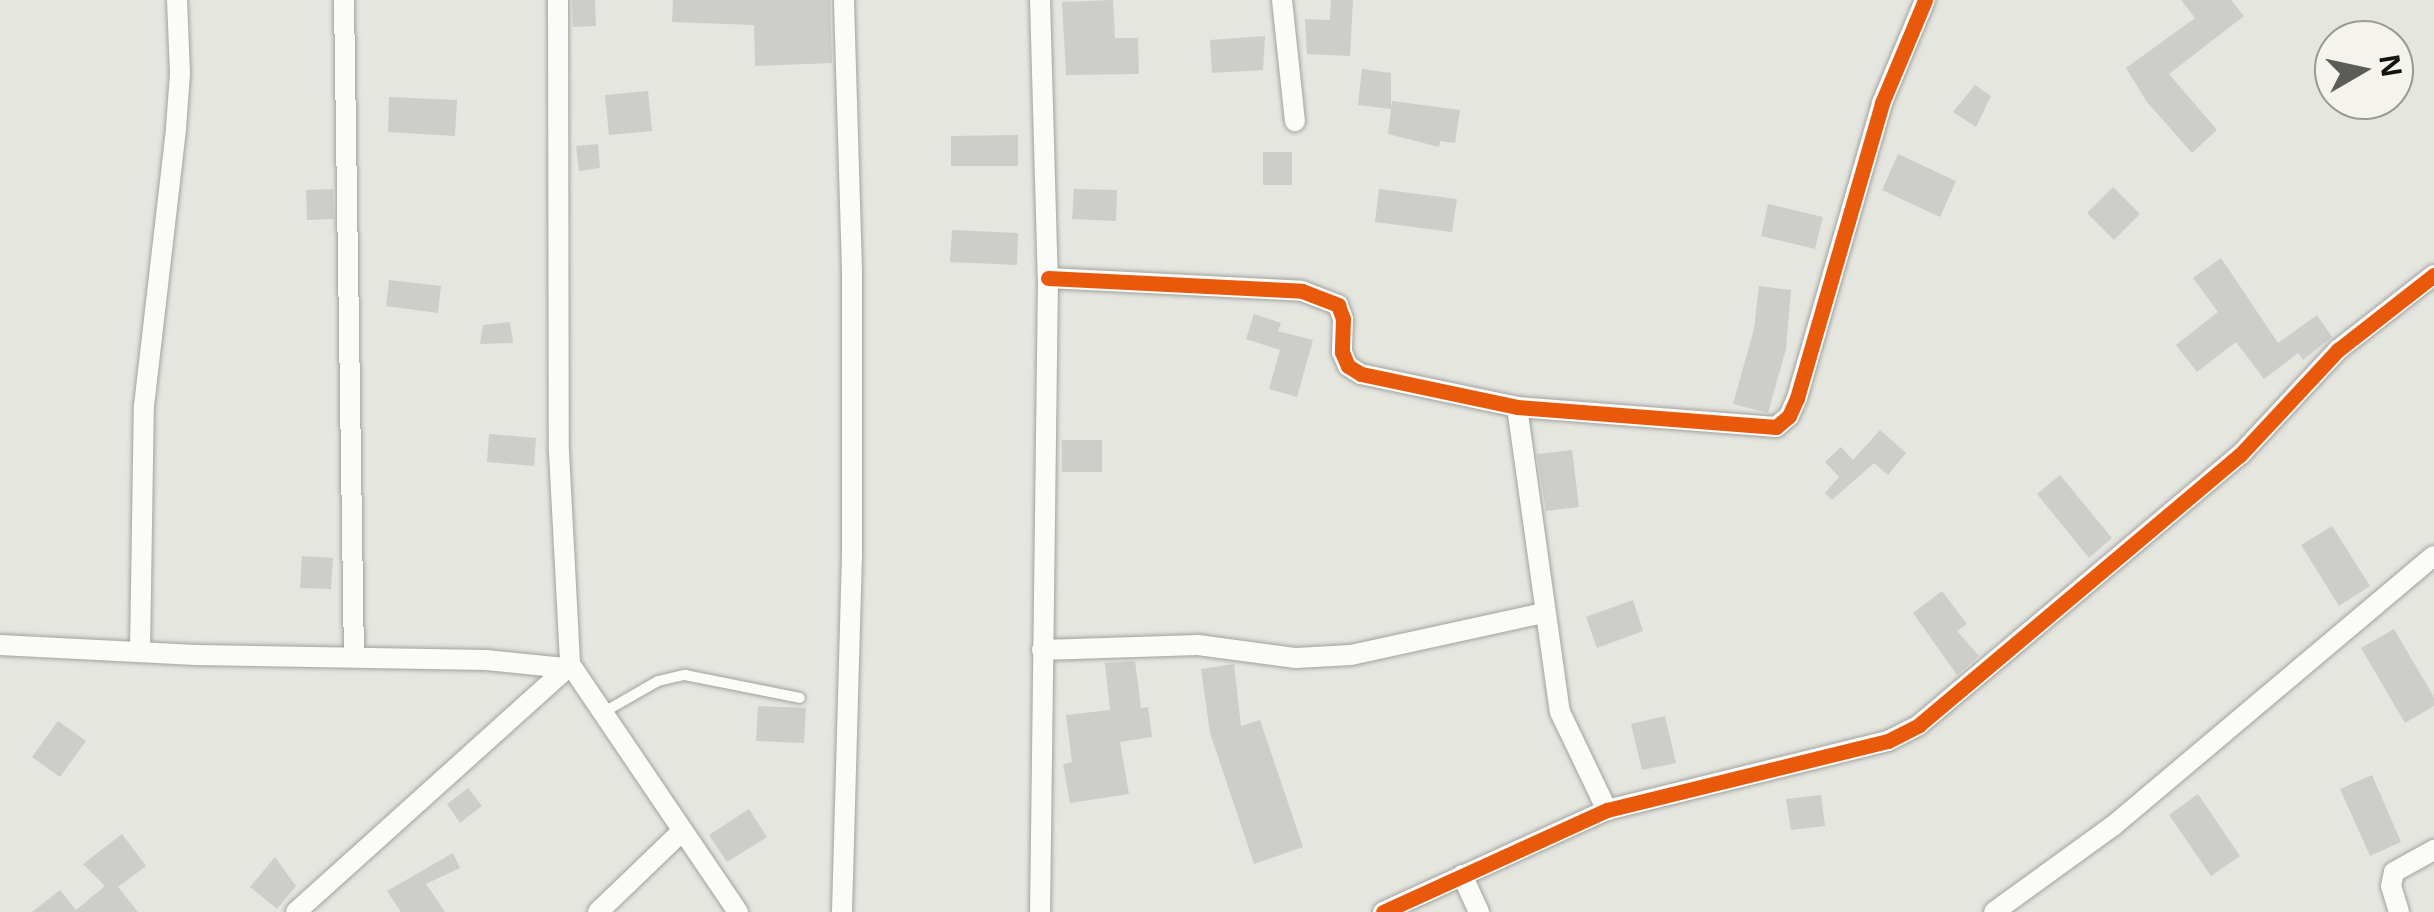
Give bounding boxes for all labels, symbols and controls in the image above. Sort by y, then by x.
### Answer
north arrow [2314,20,2414,120]
text: N [2371,51,2412,80]

